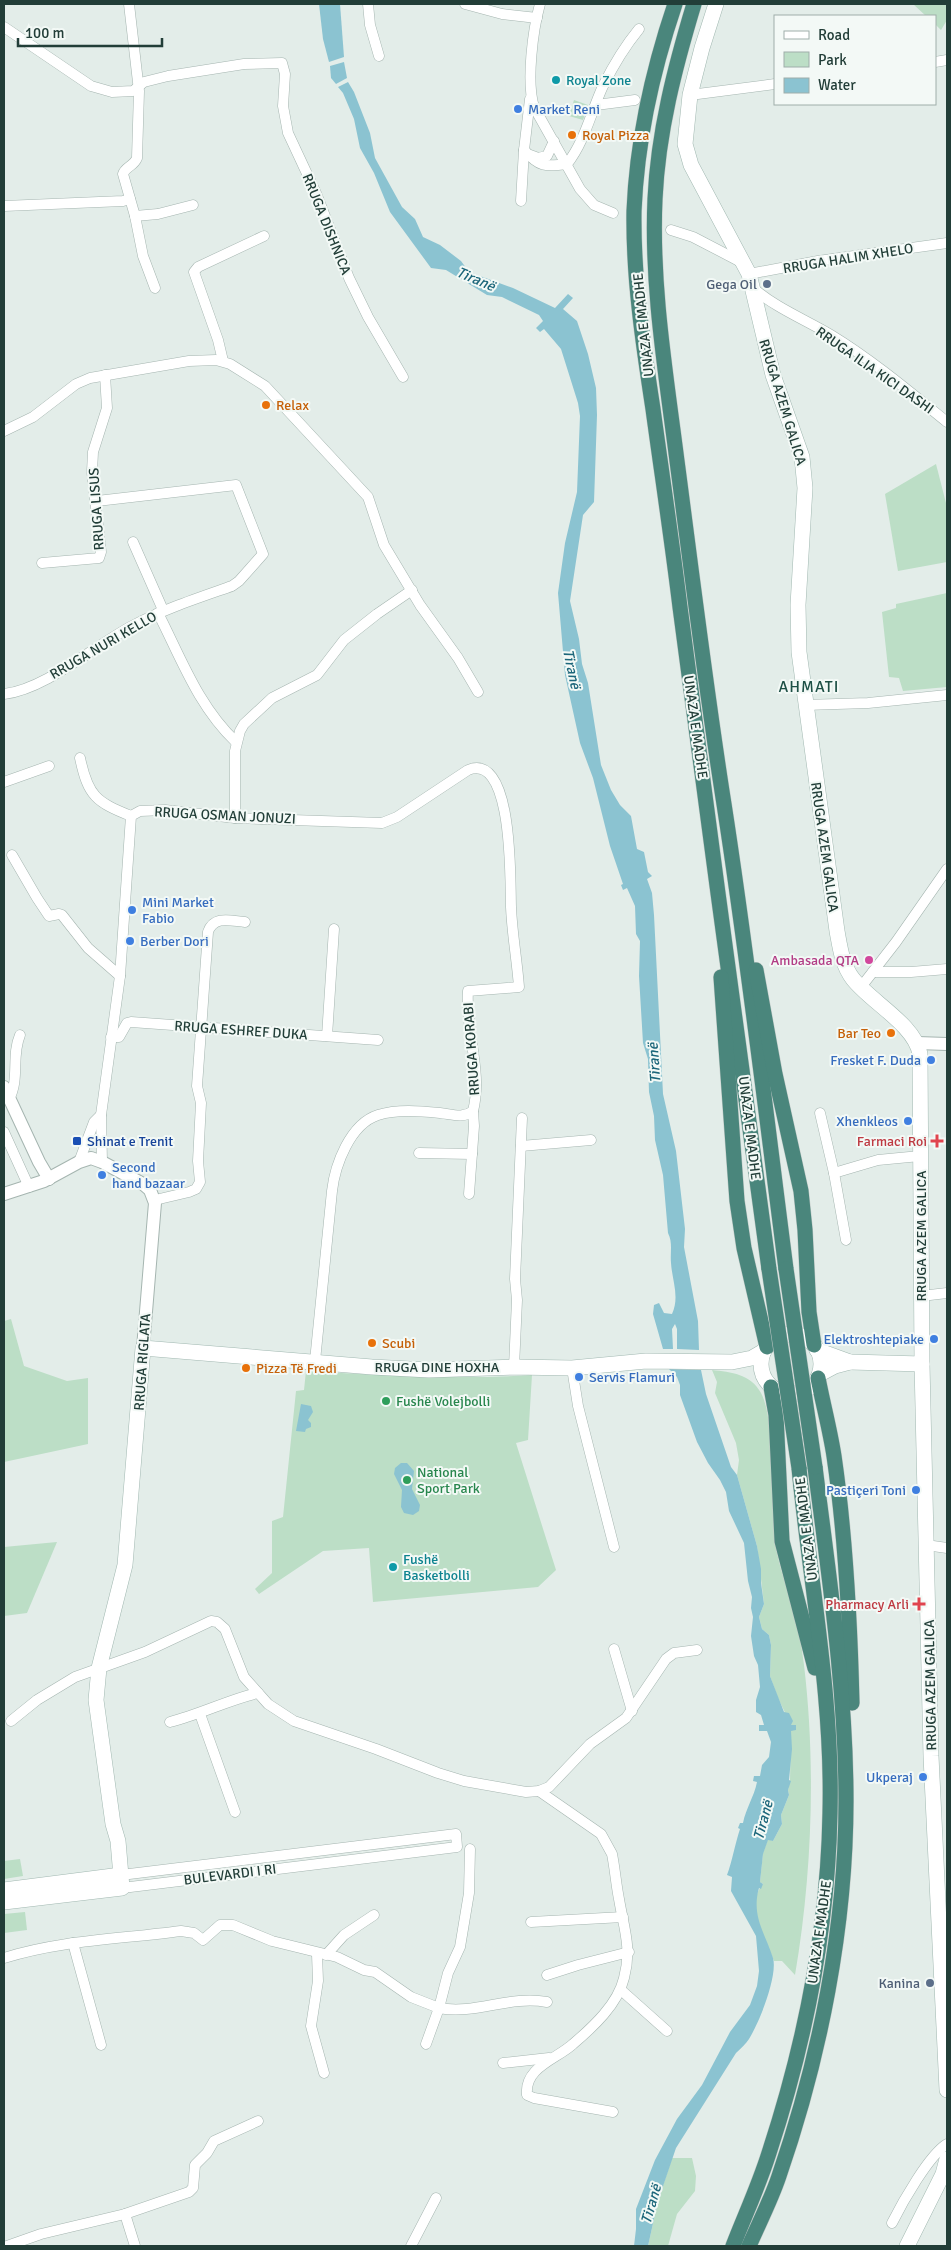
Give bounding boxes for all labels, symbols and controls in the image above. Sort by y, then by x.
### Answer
scale bar [18,15,161,47]
legend [774,15,936,105]
text: 100 m [25,24,65,42]
text: Road [818,26,850,44]
text: Park [818,51,847,69]
place label: Royal Zone [566,72,631,89]
marker: Royal Zone [550,74,562,86]
text: Water [818,76,856,94]
place label: Market Reni [528,101,600,118]
marker: Market Reni [512,103,524,115]
place label: Royal Pizza [582,127,649,144]
marker: Royal Pizza [566,129,578,141]
street label: RRUGA DISHNICA [299,171,355,278]
street label: RRUGA HALIM XHELO [782,240,915,277]
water label: Tiranë [454,263,499,296]
street label: UNAZA E MADHE [630,272,657,378]
place label: Gega Oil [706,276,757,293]
marker: Gega Oil [761,278,773,290]
street label: RRUGA ILIA KICI DASHI [812,323,937,418]
street label: RRUGA AZEM GALICA [755,337,810,468]
place label: Relax [276,397,309,414]
marker: Relax [260,399,272,411]
street label: RRUGA LISUS [85,467,108,551]
street label: RRUGA NURI KELLO [47,608,160,683]
water label: Tiranë [559,647,585,692]
street label: UNAZA E MADHE [680,674,711,780]
district label: AHMATI [779,677,839,697]
street label: RRUGA AZEM GALICA [807,781,842,914]
street label: RRUGA OSMAN JONUZI [154,803,296,828]
place label: Mini Market Fabio [142,894,214,927]
marker: Mini Market Fabio [126,904,138,916]
place label: Berber Dori [140,933,209,950]
marker: Berber Dori [124,935,136,947]
place label: Ambasada QTA [771,952,859,969]
marker: Ambasada QTA [863,954,875,966]
street label: RRUGA KORABI [460,1002,483,1096]
street label: RRUGA ESHREF DUKA [174,1017,309,1044]
place label: Bar Teo [837,1025,881,1042]
marker: Bar Teo [885,1027,897,1039]
water label: Tiranë [644,1041,664,1084]
place label: Fresket F. Duda [830,1052,921,1069]
marker: Fresket F. Duda [925,1054,937,1066]
street label: UNAZA E MADHE [735,1075,764,1181]
place label: Xhenkleos [836,1113,898,1130]
marker: Xhenkleos [902,1115,914,1127]
place label: Shinat e Trenit [87,1133,173,1150]
place label: Farmaci Roi [857,1133,927,1150]
marker: Shinat e Trenit [71,1135,83,1147]
marker: Farmaci Roi [931,1135,943,1147]
place label: Second hand bazaar [112,1159,186,1192]
marker: Second hand bazaar [96,1169,108,1181]
street label: RRUGA AZEM GALICA [913,1170,930,1302]
street label: RRUGA RIGLATA [131,1312,154,1411]
place label: Elektroshtepiake [823,1331,924,1348]
marker: Elektroshtepiake [928,1333,940,1345]
place label: Scubi [382,1335,415,1352]
marker: Scubi [366,1337,378,1349]
street label: RRUGA DINE HOXHA [375,1359,500,1376]
place label: Pizza Të Fredi [256,1360,337,1377]
marker: Pizza Të Fredi [240,1362,252,1374]
place label: Servis Flamuri [589,1369,675,1386]
marker: Servis Flamuri [573,1371,585,1383]
place label: Fushë Volejbolli [396,1393,490,1410]
marker: Fushë Volejbolli [380,1395,392,1407]
place label: National Sport Park [417,1464,480,1497]
marker: National Sport Park [401,1474,413,1486]
street label: UNAZA E MADHE [792,1476,821,1582]
place label: Pastiçeri Toni [826,1482,906,1499]
marker: Pastiçeri Toni [910,1484,922,1496]
place label: Fushë Basketbolli [403,1551,470,1584]
marker: Fushë Basketbolli [387,1561,399,1573]
place label: Pharmacy Arli [825,1596,909,1613]
marker: Pharmacy Arli [913,1598,925,1610]
street label: RRUGA AZEM GALICA [921,1619,940,1751]
place label: Ukperaj [866,1769,913,1786]
marker: Ukperaj [917,1771,929,1783]
water label: Tiranë [749,1797,777,1842]
street label: BULEVARDI I RI [183,1860,277,1889]
street label: UNAZA E MADHE [804,1879,835,1985]
place label: Kanina [878,1975,920,1992]
marker: Kanina [924,1977,936,1989]
water label: Tiranë [637,2181,666,2226]

